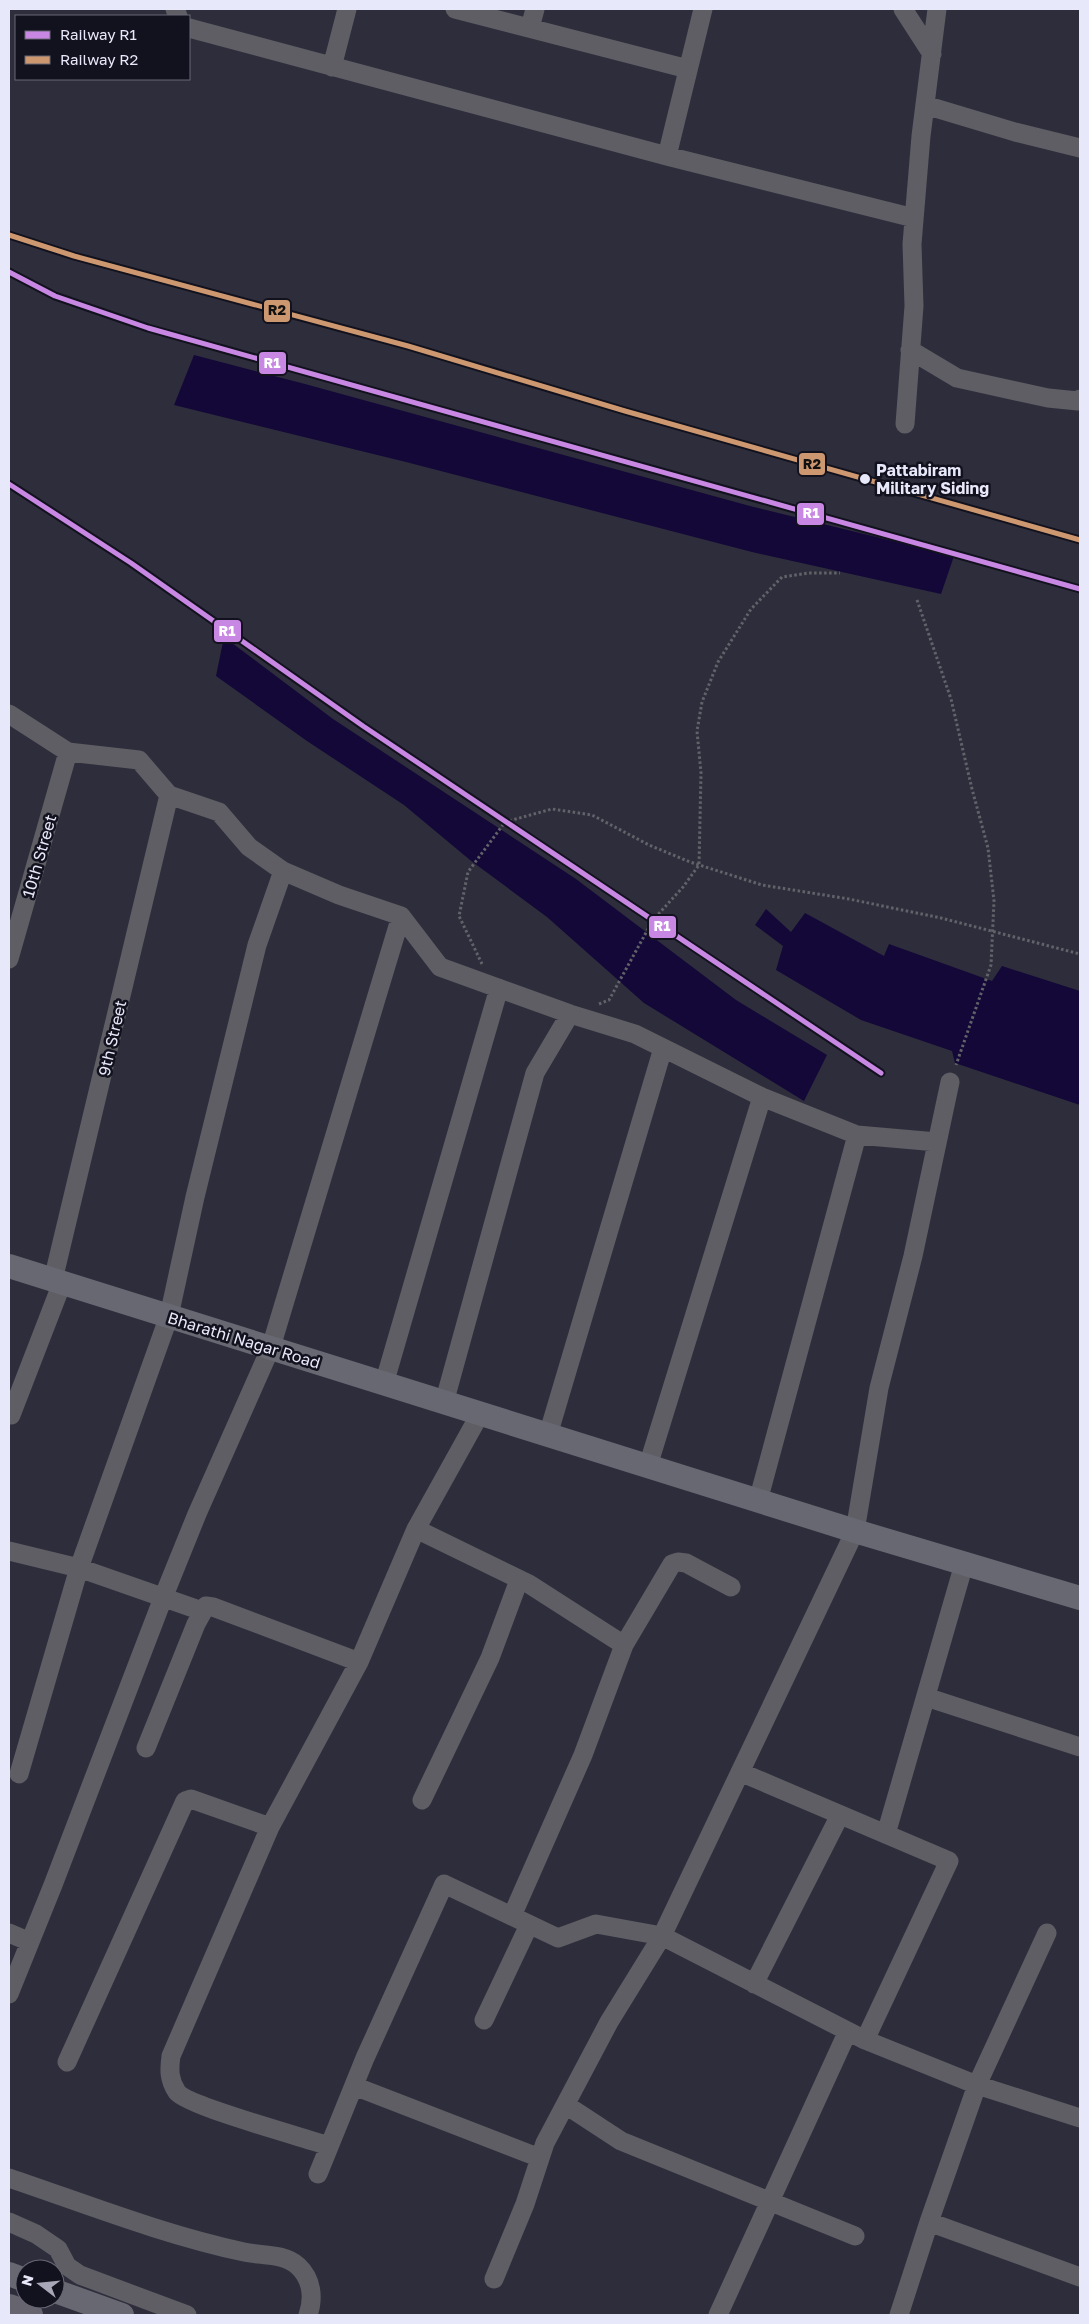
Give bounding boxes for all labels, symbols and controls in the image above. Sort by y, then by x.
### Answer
legend [15,15,190,80]
text: Railway R1 [60,25,137,43]
text: Railway R2 [60,50,138,68]
line badge: R2 [263,299,291,323]
text: R2 [268,301,287,318]
line badge: R1 [258,351,287,375]
text: R1 [264,354,280,371]
line badge: R2 [798,452,826,476]
text: R2 [803,455,822,472]
place label: Pattabiram Military Siding [876,460,989,498]
marker: Pattabiram Military Siding [858,472,872,486]
line badge: R1 [796,502,825,526]
text: R1 [803,504,819,521]
line badge: R1 [213,619,242,643]
text: R1 [219,622,235,639]
street label: 10th Street [18,812,60,900]
line badge: R1 [648,915,677,939]
text: R1 [654,917,670,934]
street label: 9th Street [94,998,130,1078]
street label: Bharathi Nagar Road [165,1307,323,1373]
north arrow [15,2259,65,2309]
text: N [17,2273,37,2288]

